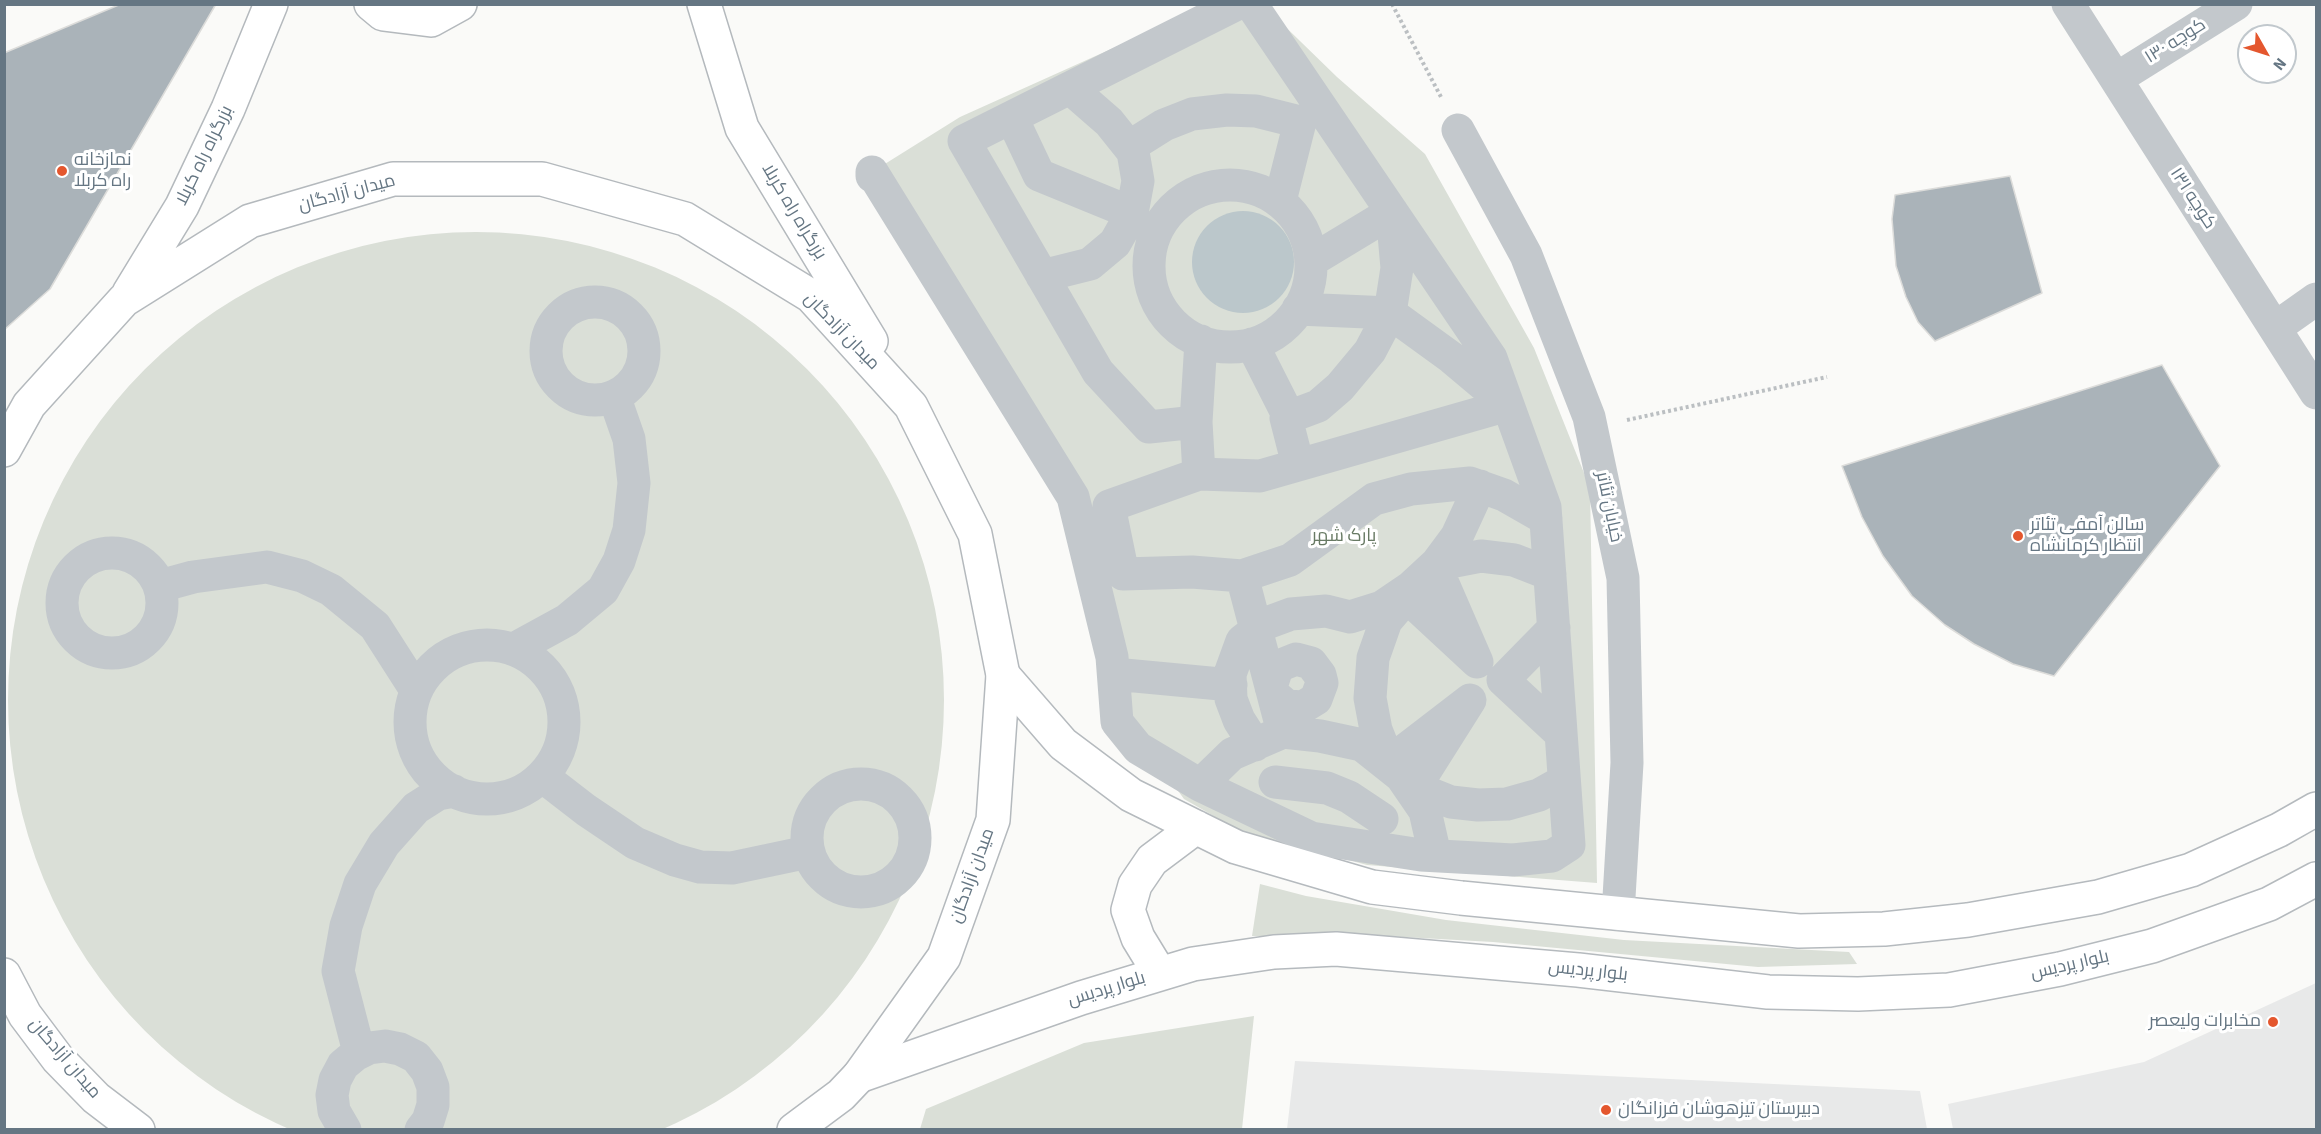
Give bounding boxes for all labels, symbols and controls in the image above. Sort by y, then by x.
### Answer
street label: کوچه ۱۳۰ [2141,15,2211,69]
north arrow [2237,24,2297,84]
text: N [2268,53,2291,75]
street label: بزرگراه راه کربلا [171,102,239,210]
place label: نمازخانه راه کربلا [74,150,132,192]
street label: بزرگراه راه کربلا [756,160,830,264]
marker: نمازخانه راه کربلا [55,164,69,178]
street label: کوچه ۱۳۱ [2164,164,2220,234]
street label: میدان آزادگان [296,171,398,217]
street label: میدان آزادگان [799,289,883,375]
street label: خیابان تئاتر [1590,470,1626,544]
place label: سالن آمفی تئاتر انتظار کرمانشاه [2030,515,2144,558]
park label: پارک شهر [1312,526,1376,548]
marker: سالن آمفی تئاتر انتظار کرمانشاه [2011,529,2025,543]
street label: میدان آزادگان [946,826,1000,926]
street label: بلوار پردیس [2029,946,2111,986]
street label: بلوار پردیس [1547,957,1629,987]
street label: بلوار پردیس [1066,968,1148,1012]
place label: مخابرات ولیعصر [2149,1011,2261,1033]
street label: میدان آزادگان [23,1014,105,1104]
marker: مخابرات ولیعصر [2266,1015,2280,1029]
place label: دبیرستان تیزهوشان فرزانگان [1618,1099,1820,1121]
marker: دبیرستان تیزهوشان فرزانگان [1599,1103,1613,1117]

